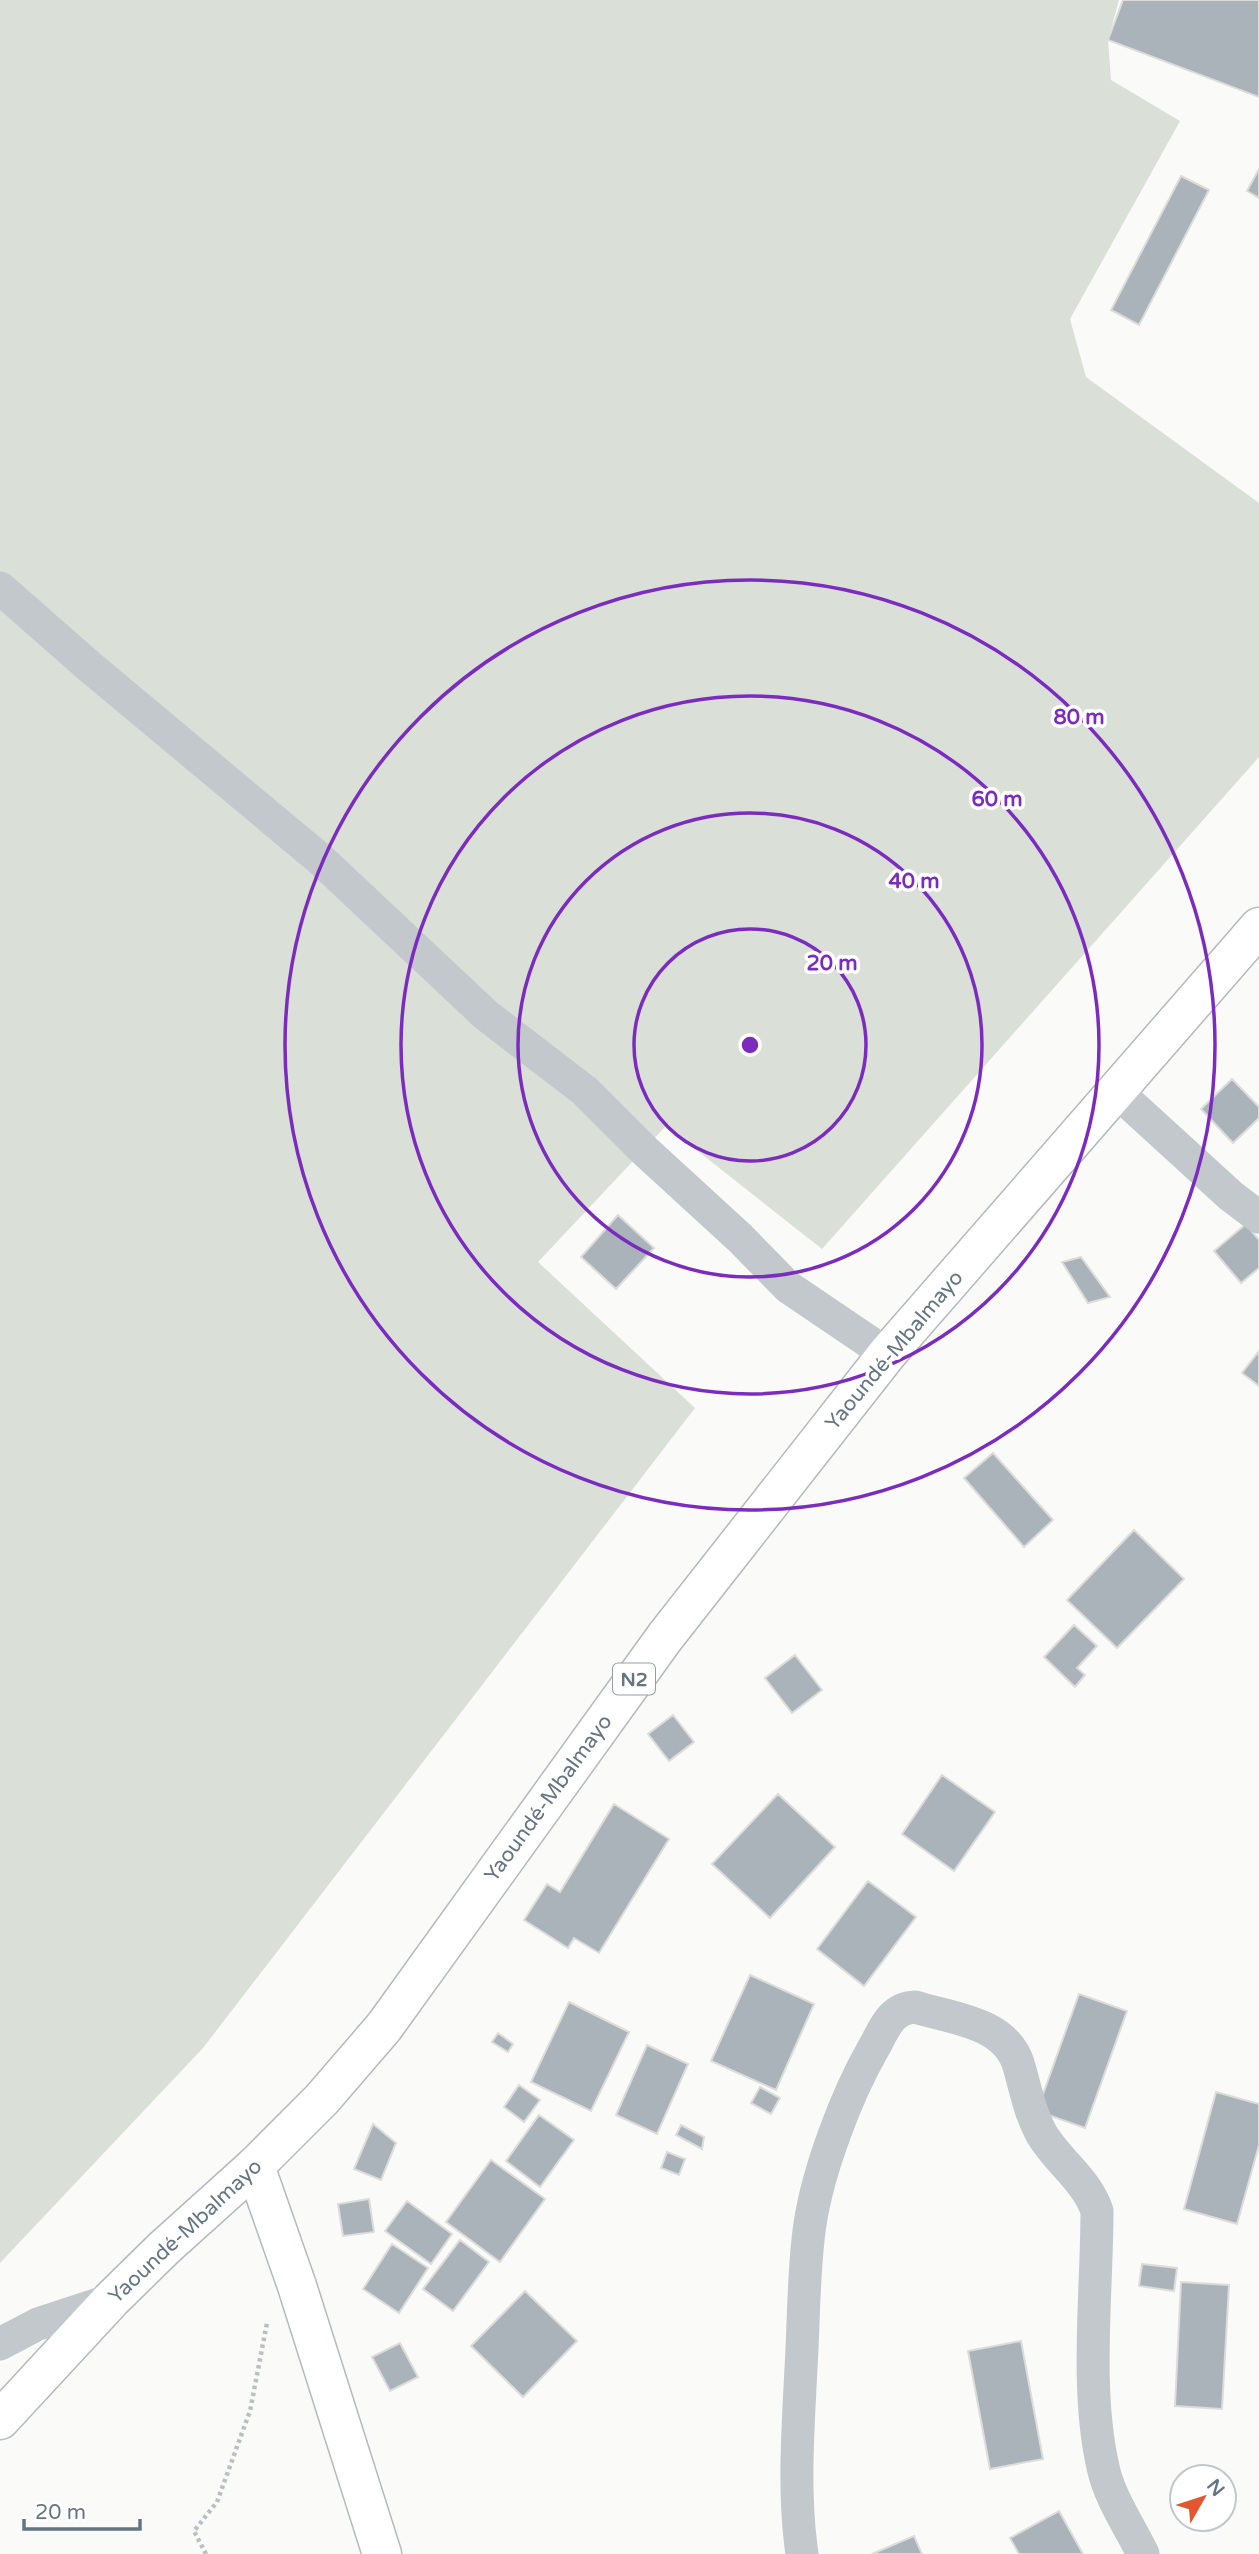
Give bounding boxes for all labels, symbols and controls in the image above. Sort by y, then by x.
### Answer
text: 80 m [1053,705,1105,730]
text: 60 m [971,787,1023,812]
text: 40 m [888,869,940,894]
text: 20 m [806,951,858,976]
centre of rings [738,1033,762,1057]
street label: Yaoundé-Mbalmayo [820,1265,968,1435]
road number: N2 [613,1664,655,1694]
street label: Yaoundé-Mbalmayo [479,1710,618,1887]
street label: Yaoundé-Mbalmayo [103,2154,267,2309]
north arrow [1168,2463,1238,2533]
text: N [1202,2475,1229,2501]
scale bar [24,2488,140,2532]
text: 20 m [35,2500,86,2525]

